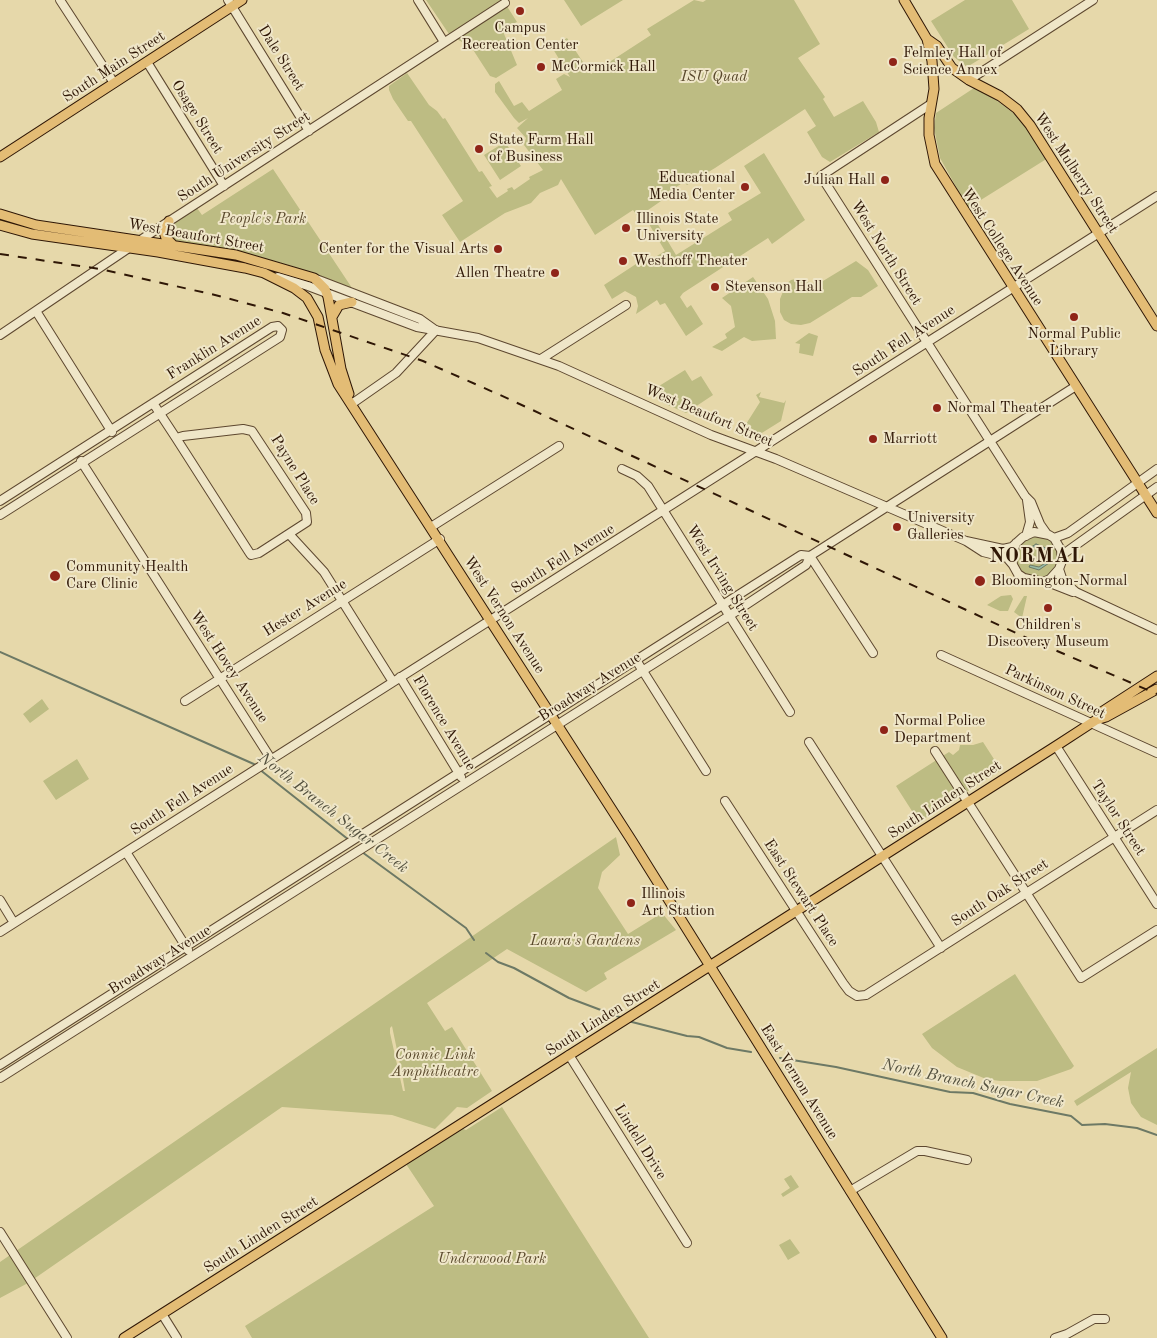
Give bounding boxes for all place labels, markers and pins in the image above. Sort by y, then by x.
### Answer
marker: Campus Recreation Center [514,5,526,17]
place label: Campus Recreation Center [461,19,579,54]
place label: Felmley Hall of Science Annex [903,44,1002,79]
marker: Felmley Hall of Science Annex [887,56,899,68]
place label: McCormick Hall [551,58,656,76]
marker: McCormick Hall [535,61,547,73]
place label: State Farm Hall of Business [489,131,593,166]
marker: State Farm Hall of Business [473,143,485,155]
place label: Educational Media Center [649,169,735,204]
place label: Julian Hall [804,171,875,189]
marker: Julian Hall [879,174,891,186]
marker: Educational Media Center [739,181,751,193]
place label: Illinois State University [636,210,718,245]
marker: Illinois State University [620,222,632,234]
place label: Center for the Visual Arts [319,240,488,258]
marker: Center for the Visual Arts [492,243,504,255]
place label: Westhoff Theater [633,252,747,270]
marker: Westhoff Theater [617,255,629,267]
place label: Allen Theatre [455,264,545,282]
marker: Allen Theatre [549,267,561,279]
place label: Stevenson Hall [725,278,822,296]
marker: Stevenson Hall [709,281,721,293]
marker: Normal Public Library [1068,311,1080,323]
place label: Normal Public Library [1027,325,1121,360]
place label: Normal Theater [947,399,1051,417]
marker: Normal Theater [931,402,943,414]
place label: Marriott [883,430,937,448]
marker: Marriott [867,433,879,445]
place label: University Galleries [907,509,975,544]
marker: University Galleries [891,521,903,533]
place label: Community Health Care Clinic [66,558,188,593]
marker: Community Health Care Clinic [48,569,62,583]
place label: Bloomington-Normal [991,572,1127,590]
marker: Bloomington-Normal [973,574,987,588]
marker: Children's Discovery Museum [1042,602,1054,614]
place label: Children's Discovery Museum [987,616,1109,651]
place label: Normal Police Department [894,712,985,747]
marker: Normal Police Department [878,724,890,736]
place label: Illinois Art Station [641,885,715,920]
marker: Illinois Art Station [625,897,637,909]

